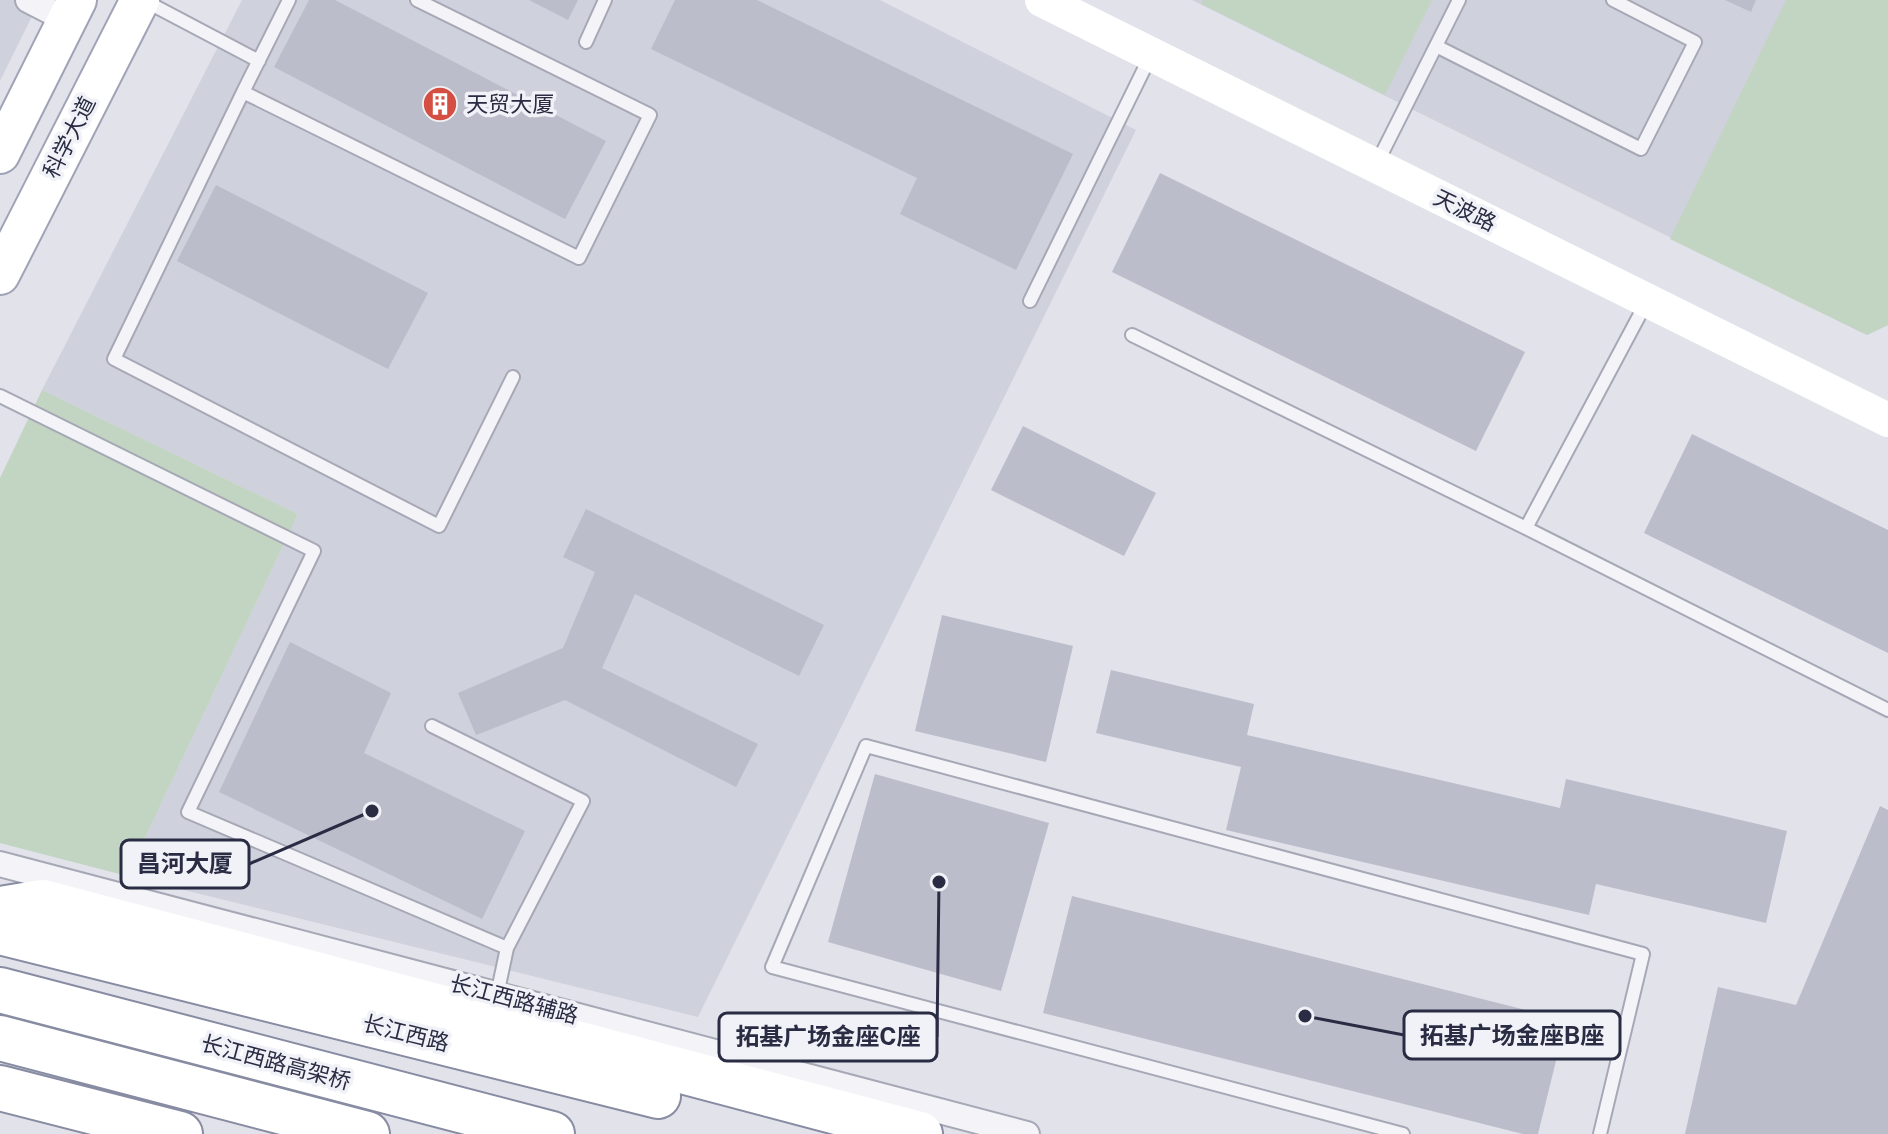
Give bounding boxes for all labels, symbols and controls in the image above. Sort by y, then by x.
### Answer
building icon: 天贸大厦 [421,85,459,123]
place label: 天贸大厦 [466,91,554,117]
street label: 科学大道 [37,92,101,182]
street label: 天波路 [1430,184,1500,236]
callout: 昌河大厦 [121,840,249,888]
text: 昌河大厦 [137,849,233,877]
street label: 长江西路辅路 [447,969,581,1029]
street label: 长江西路 [360,1010,452,1056]
callout: 拓基广场金座B座 [1404,1011,1620,1059]
callout: 拓基广场金座C座 [719,1013,937,1061]
text: 拓基广场金座B座 [1420,1021,1604,1049]
text: 拓基广场金座C座 [735,1022,921,1050]
street label: 长江西路高架桥 [198,1030,354,1094]

